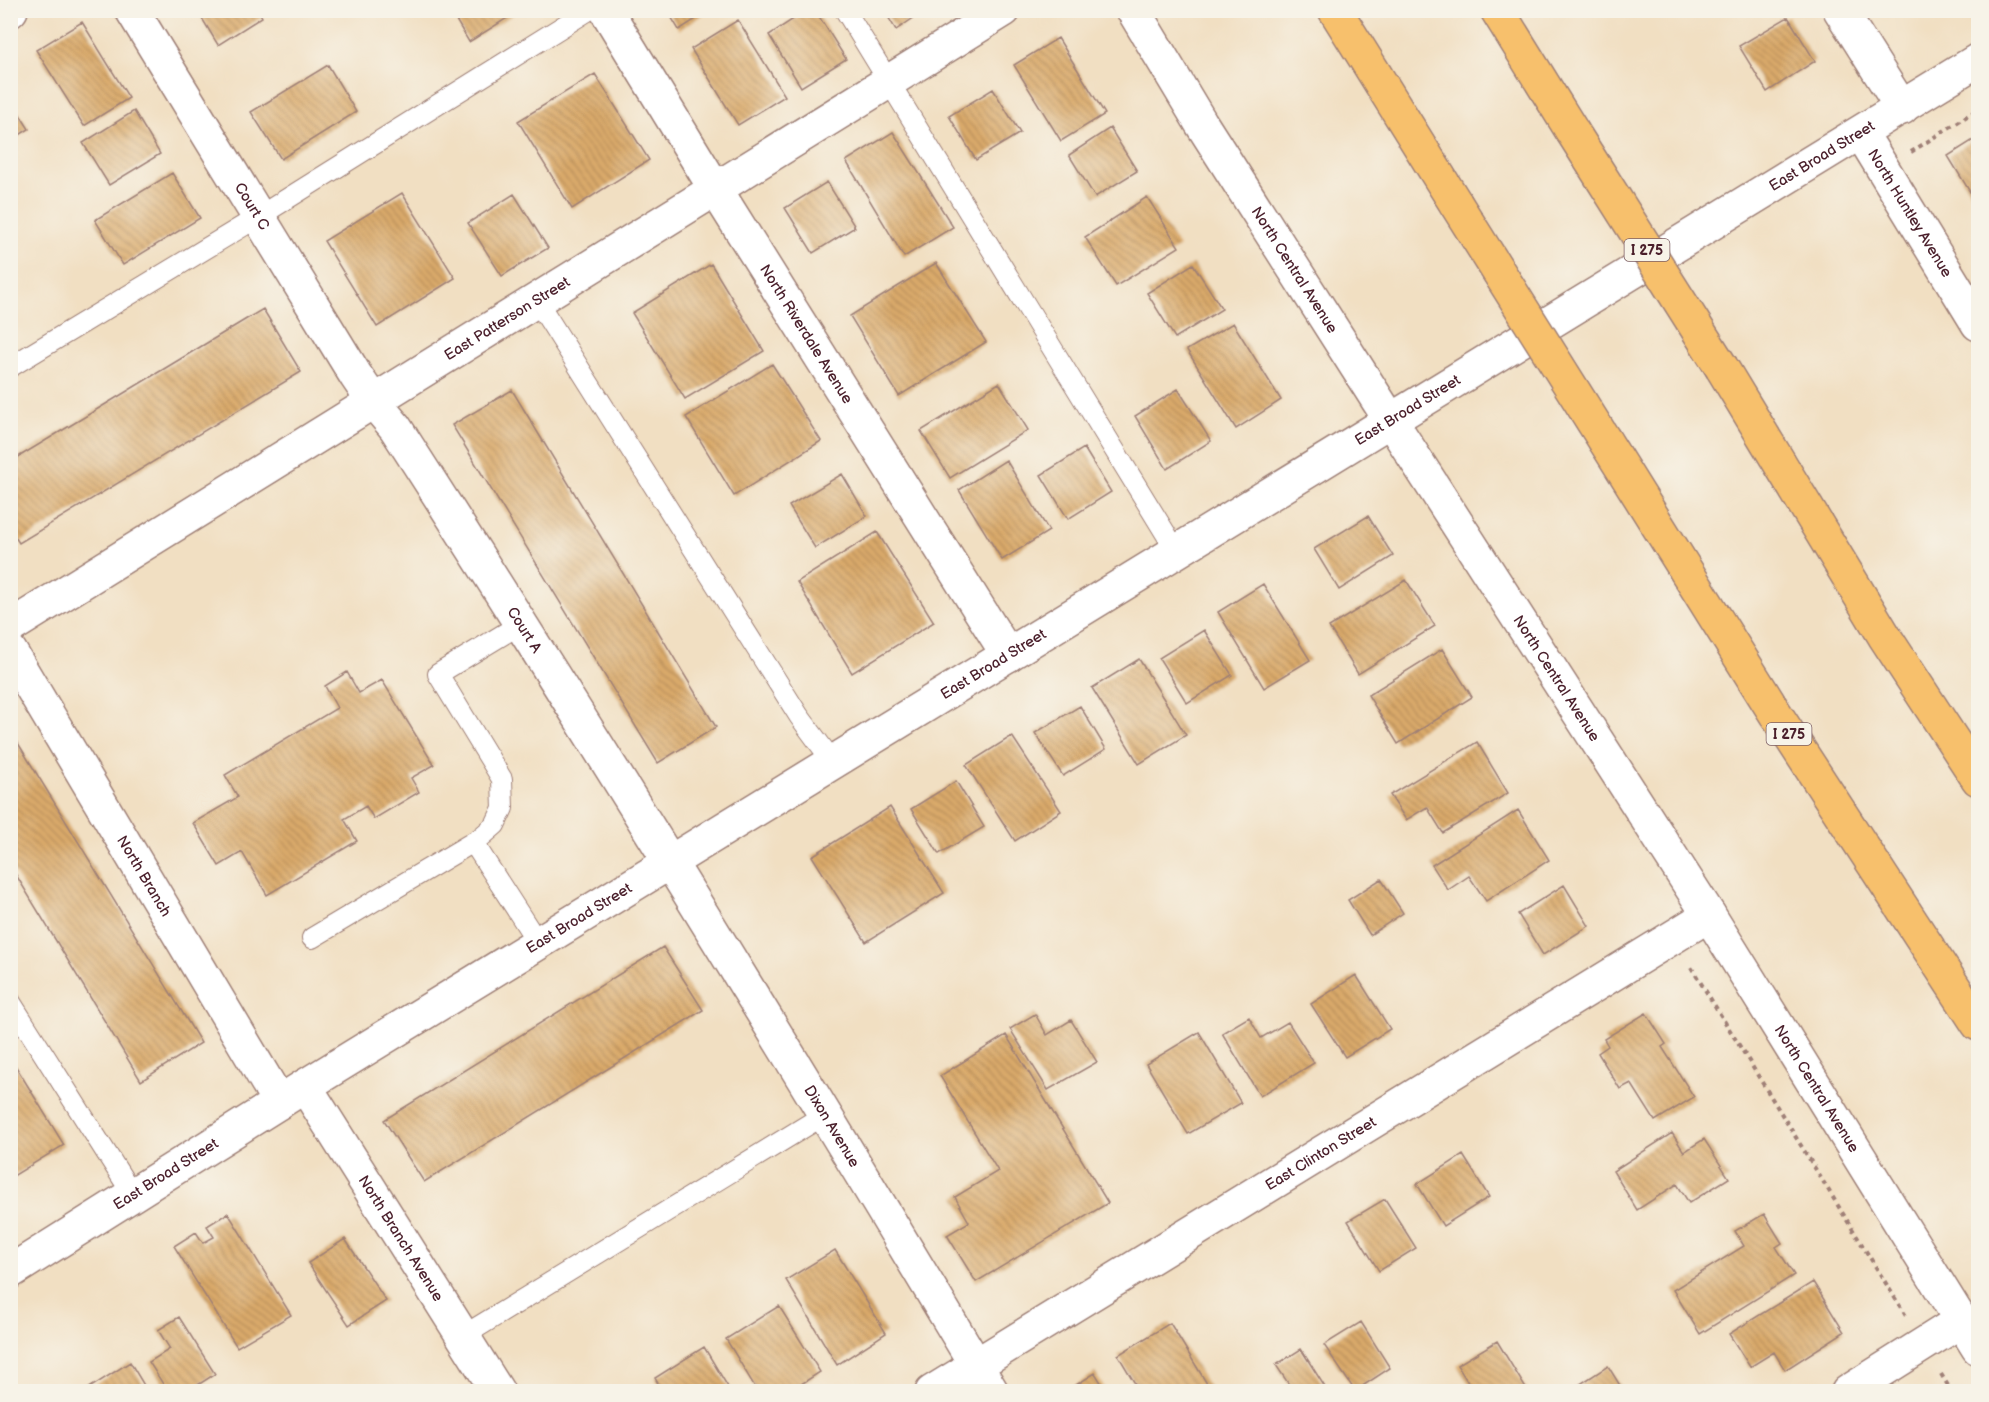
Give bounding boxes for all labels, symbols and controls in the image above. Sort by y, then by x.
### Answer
street label: East Broad Street [1765,116,1878,195]
street label: North Huntley Avenue [1864,145,1957,281]
street label: Court C [230,179,274,234]
street label: North Central Avenue [1247,203,1342,337]
road number: I 275 [1624,239,1670,261]
street label: North Riverdale Avenue [756,261,857,407]
street label: East Patterson Street [441,272,574,365]
street label: East Broad Street [1351,370,1464,450]
street label: Court A [503,603,547,657]
street label: North Central Avenue [1509,612,1604,745]
street label: East Broad Street [937,624,1050,704]
road number: I 275 [1766,723,1812,745]
street label: North Branch [113,832,176,920]
street label: East Broad Street [523,878,636,958]
street label: North Central Avenue [1770,1021,1864,1156]
street label: Dixon Avenue [800,1082,864,1171]
street label: East Clinton Street [1262,1112,1380,1195]
street label: East Broad Street [110,1133,222,1214]
street label: North Branch Avenue [354,1172,448,1305]

